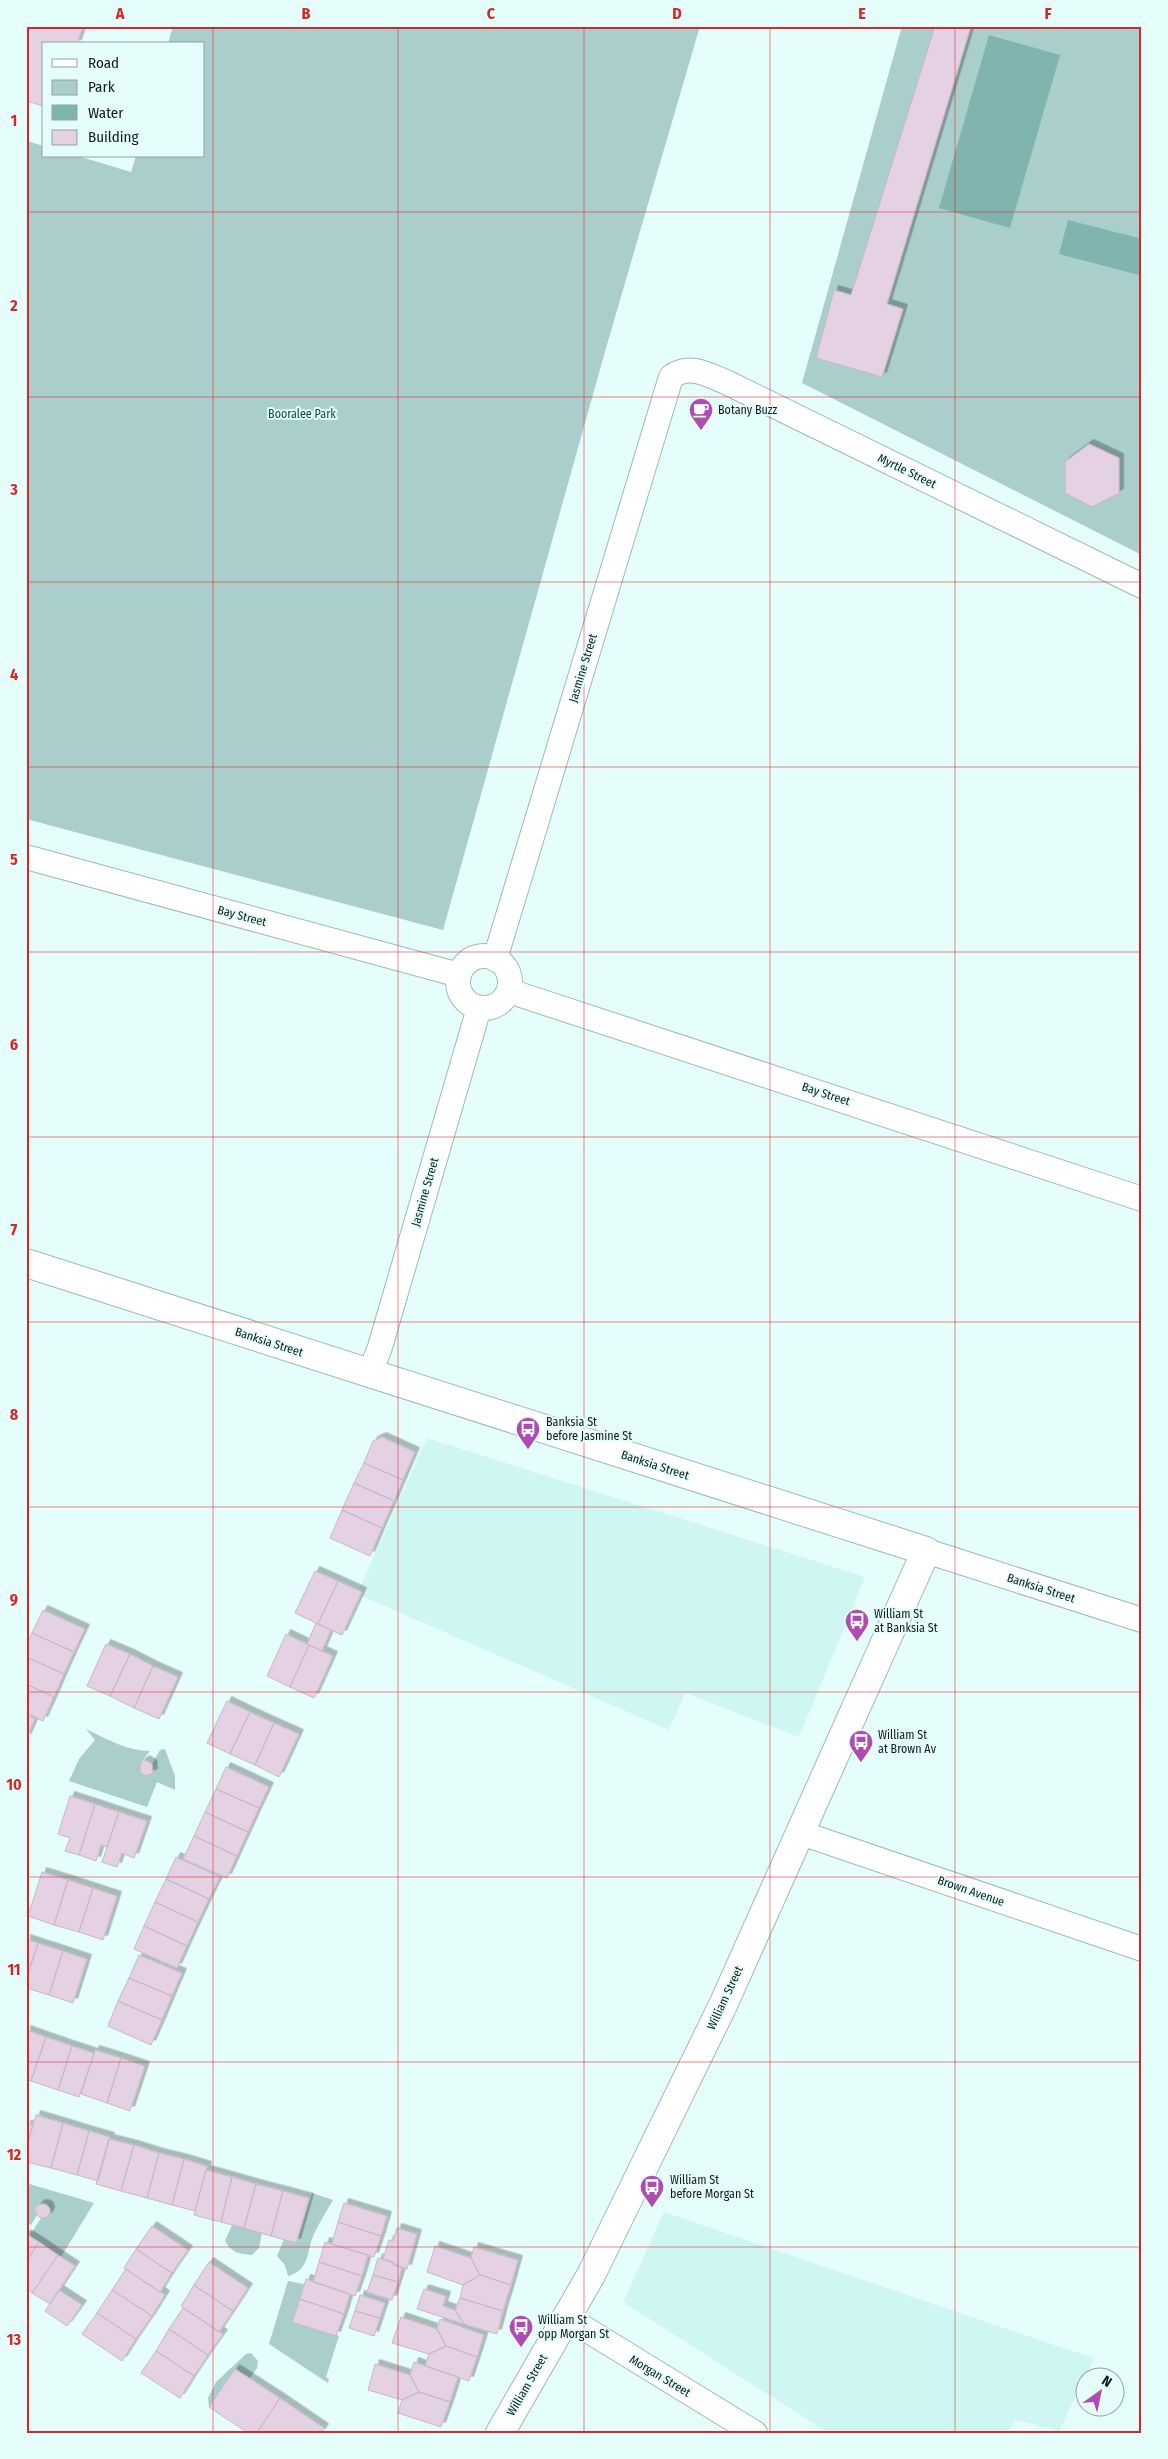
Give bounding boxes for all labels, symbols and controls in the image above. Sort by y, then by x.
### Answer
text: A [115,4,125,23]
text: B [302,4,311,23]
text: C [487,4,496,23]
text: D [672,4,682,23]
text: E [858,4,866,23]
text: F [1044,4,1052,23]
legend [42,42,205,158]
text: Road [88,54,119,72]
text: Park [88,78,115,96]
text: Water [88,104,124,122]
text: 1 [11,111,17,130]
text: Building [88,128,139,146]
text: 2 [9,296,18,315]
cafe icon: Botany Buzz [688,397,714,431]
place label: Botany Buzz [718,403,778,417]
park label: Booralee Park [268,407,336,421]
street label: Myrtle Street [876,451,939,491]
text: 3 [9,480,18,499]
street label: Jasmine Street [566,632,600,704]
text: 4 [10,665,18,684]
text: 5 [10,850,18,869]
street label: Bay Street [216,903,268,929]
text: 6 [10,1035,18,1054]
street label: Bay Street [800,1080,852,1108]
street label: Jasmine Street [408,1156,442,1228]
text: 7 [11,1220,18,1239]
street label: Banksia Street [233,1324,305,1360]
text: 8 [10,1405,19,1424]
place label: Banksia St before Jasmine St [546,1415,632,1443]
bus stop icon: Banksia St before Jasmine St [515,1416,541,1450]
street label: Banksia Street [619,1447,691,1483]
street label: Banksia Street [1005,1570,1077,1606]
text: 9 [10,1590,18,1609]
place label: William St at Banksia St [874,1607,938,1635]
bus stop icon: William St at Banksia St [844,1608,870,1642]
place label: William St at Brown Av [878,1728,937,1756]
bus stop icon: William St at Brown Av [848,1729,874,1763]
text: 10 [6,1775,22,1794]
street label: Brown Avenue [936,1873,1006,1909]
text: 11 [7,1960,21,1979]
street label: William Street [704,1964,746,2032]
text: 12 [7,2145,22,2164]
place label: William St before Morgan St [670,2173,754,2201]
bus stop icon: William St before Morgan St [639,2174,665,2208]
place label: William St opp Morgan St [538,2313,609,2341]
bus stop icon: William St opp Morgan St [508,2314,534,2348]
text: 13 [7,2330,22,2349]
street label: William Street [504,2352,550,2418]
street label: Morgan Street [627,2352,693,2400]
north arrow [1076,2366,1126,2416]
text: N [1099,2372,1115,2391]

